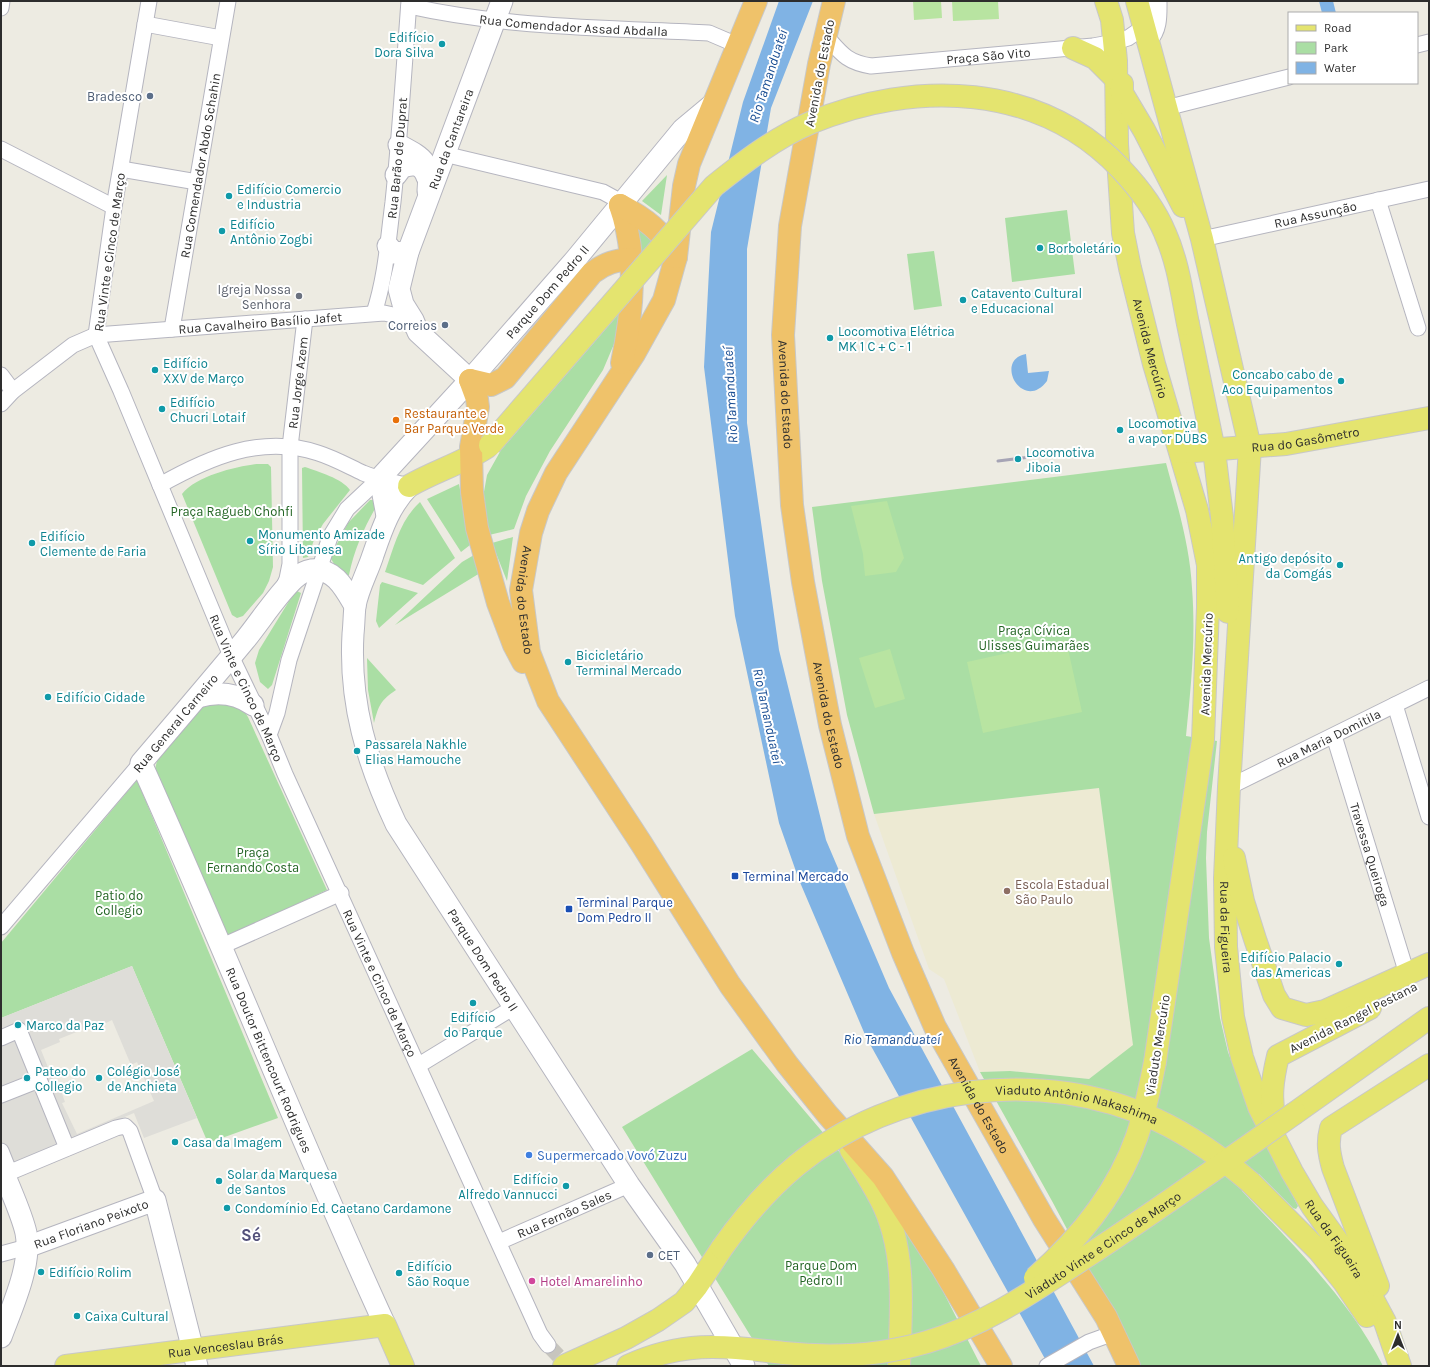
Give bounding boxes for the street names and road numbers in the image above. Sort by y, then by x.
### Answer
street label: Rua Comendador Assad Abdalla [478,11,668,39]
street label: Avenida do Estado [802,18,837,128]
street label: Praça São Vito [946,45,1031,67]
street label: Rua Comendador Abdo Schahin [177,72,224,259]
street label: Rua da Cantareira [425,87,476,191]
street label: Rua Barão de Duprat [384,97,410,220]
street label: Rua Vinte e Cinco de Março [91,172,128,332]
street label: Rua Assunção [1273,198,1358,231]
street label: Parque Dom Pedro II [503,242,592,342]
street label: Avenida Mercúrio [1130,297,1171,400]
street label: Rua Cavalheiro Basílio Jafet [178,309,343,337]
street label: Rua Jorge Azem [285,336,311,430]
street label: Avenida do Estado [775,340,796,449]
street label: Rua do Gasômetro [1251,424,1360,455]
street label: Avenida do Estado [513,545,536,655]
street label: Rua Vinte e Cinco de Março [206,612,286,764]
street label: Avenida Mercúrio [1197,612,1216,716]
street label: Avenida do Estado [810,660,848,770]
street label: Rua General Carneiro [130,671,221,776]
street label: Rua Maria Domitila [1274,706,1383,770]
street label: Travessa Queiroga [1347,801,1393,908]
street label: Rua da Figueira [1217,881,1236,974]
street label: Parque Dom Pedro II [444,906,522,1014]
street label: Rua Vinte e Cinco de Março [340,907,420,1059]
street label: Rua Doutor Bittencourt Rodrigues [223,965,315,1155]
street label: Avenida Rangel Pestana [1287,979,1420,1056]
street label: Viaduto Mercúrio [1142,994,1173,1096]
street label: Avenida do Estado [945,1054,1012,1156]
street label: Viaduto Antônio Nakashima [995,1082,1161,1128]
street label: Rua Fernão Sales [515,1187,614,1241]
street label: Viaduto Vinte e Cinco de Março [1023,1188,1184,1302]
street label: Rua Floriano Peixoto [32,1196,150,1252]
street label: Rua da Figueira [1302,1197,1366,1281]
street label: Rua Venceslau Brás [167,1331,285,1361]

